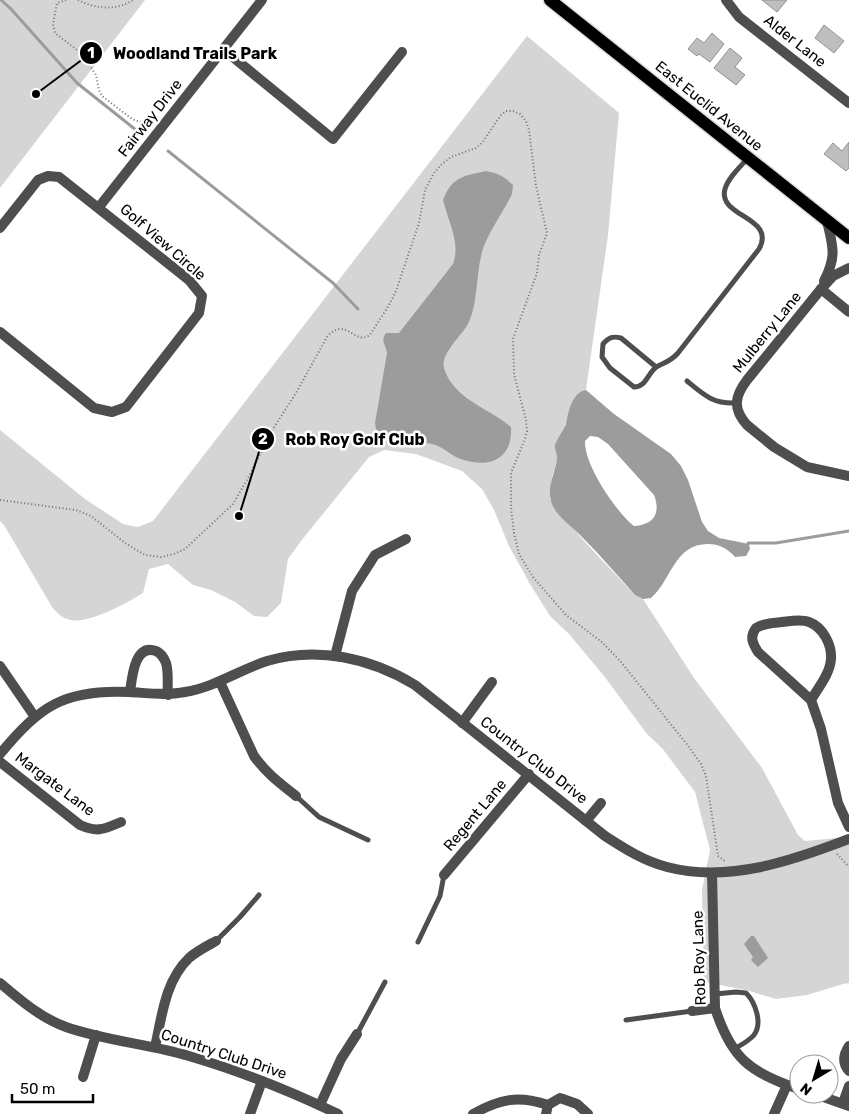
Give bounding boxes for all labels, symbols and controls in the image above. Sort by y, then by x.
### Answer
street label: Alder Lane [760,11,830,71]
callout: Woodland Trails Park [78,38,288,69]
text: 1 [87,44,95,62]
text: Woodland Trails Park [113,44,278,63]
street label: East Euclid Avenue [652,57,766,155]
street label: Fairway Drive [114,76,186,160]
street label: Golf View Circle [116,200,210,284]
street label: Mulberry Lane [729,288,805,376]
callout: Rob Roy Golf Club [250,424,435,455]
text: 2 [258,430,268,448]
text: Rob Roy Golf Club [285,430,425,449]
street label: Country Club Drive [477,713,591,807]
street label: Margate Lane [12,748,98,820]
street label: Regent Lane [440,775,510,855]
street label: Rob Roy Lane [688,910,710,1006]
street label: Country Club Drive [159,1025,289,1083]
north arrow [789,1054,839,1104]
scale bar [12,1072,94,1104]
text: N [797,1079,816,1099]
text: 50 m [20,1080,55,1098]

